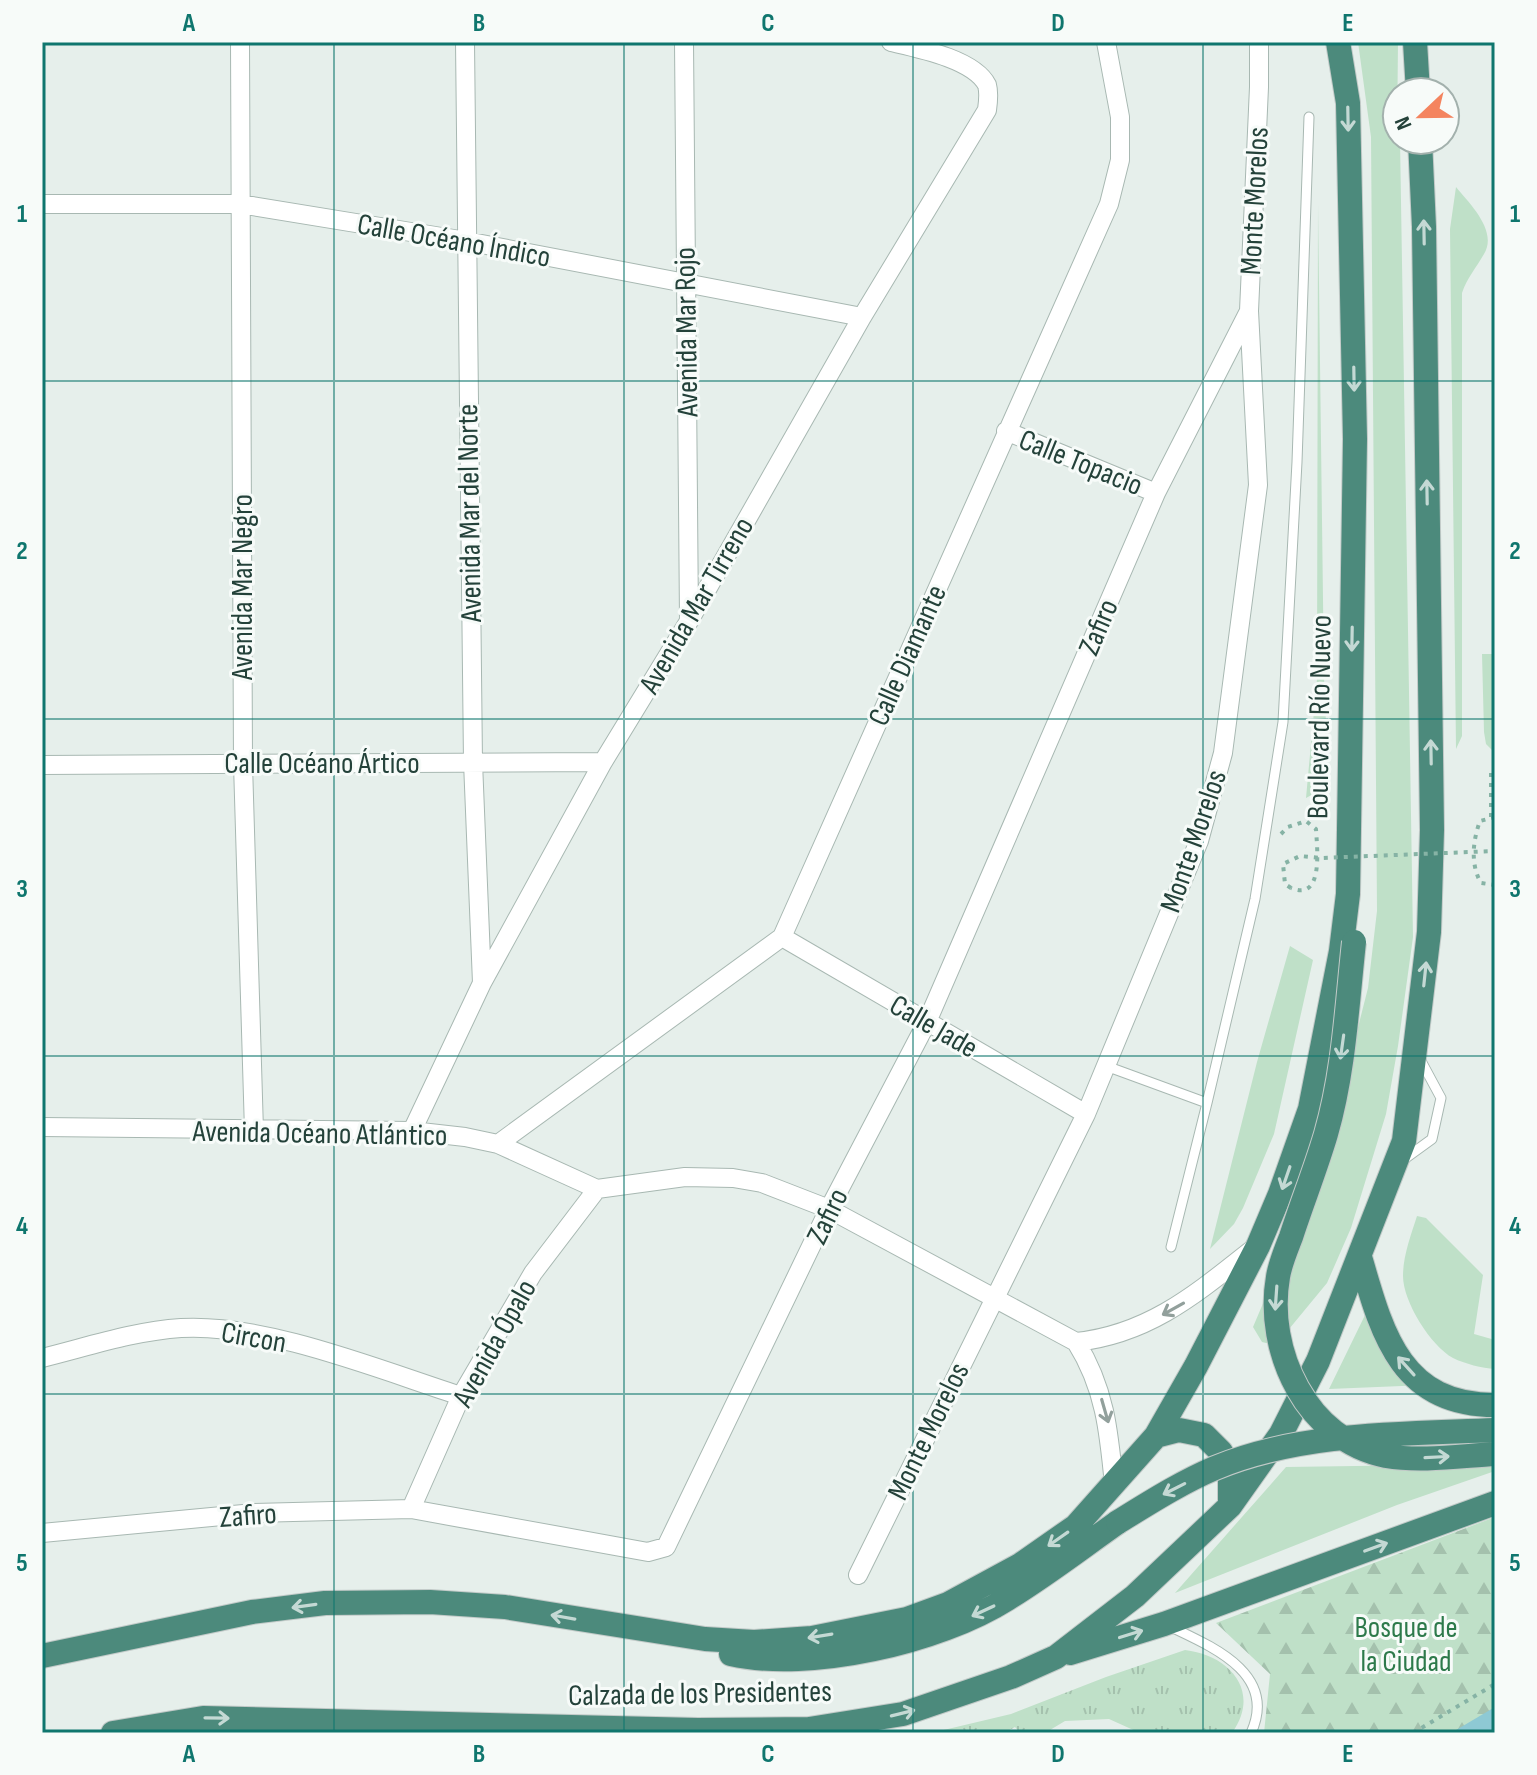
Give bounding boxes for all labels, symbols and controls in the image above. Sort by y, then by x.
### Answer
text: A [182,8,196,39]
text: B [473,8,485,39]
text: C [761,8,775,39]
text: D [1051,8,1065,39]
text: E [1342,8,1354,39]
north arrow [1381,76,1461,156]
one-way arrow [1341,105,1356,132]
text: N [1389,112,1419,133]
street label: Monte Morelos [1233,126,1277,276]
text: 1 [17,199,27,230]
text: 1 [1510,199,1520,230]
street label: Calle Océano Índico [355,206,553,276]
one-way arrow [1416,219,1431,246]
street label: Avenida Mar Rojo [668,247,706,418]
one-way arrow [1346,365,1362,392]
street label: Avenida Mar del Norte [450,403,490,624]
street label: Calle Topacio [1014,422,1148,504]
one-way arrow [1419,479,1435,506]
street label: Avenida Mar Negro [225,494,261,681]
street label: Avenida Mar Tirreno [631,511,762,701]
text: 2 [16,536,28,567]
text: 2 [1509,536,1521,567]
street label: Calle Diamante [861,579,955,731]
street label: Zafiro [1071,594,1127,661]
street label: Boulevard Río Nuevo [1300,615,1340,819]
one-way arrow [1344,625,1360,652]
one-way arrow [1423,739,1439,766]
street label: Calle Océano Ártico [224,746,420,782]
street label: Monte Morelos [1153,765,1235,917]
text: 3 [16,874,28,905]
text: 3 [1509,874,1521,905]
one-way arrow [1417,961,1432,988]
street label: Calle Jade [883,987,984,1066]
one-way arrow [1334,1034,1349,1060]
street label: Avenida Océano Atlántico [191,1114,448,1154]
one-way arrow [1277,1165,1292,1190]
street label: Zafiro [799,1183,857,1250]
text: 4 [16,1211,28,1242]
text: 4 [1509,1211,1521,1242]
street label: Avenida Ópalo [445,1274,545,1414]
one-way arrow [1268,1284,1283,1311]
one-way arrow [1162,1301,1185,1317]
street label: Circon [218,1315,289,1361]
street label: Monte Morelos [880,1357,978,1506]
one-way arrow [1398,1357,1416,1377]
one-way arrow [1098,1397,1113,1423]
one-way arrow [1423,1449,1450,1464]
one-way arrow [1162,1481,1186,1497]
street label: Zafiro [218,1496,278,1536]
one-way arrow [1048,1530,1069,1547]
one-way arrow [1363,1539,1387,1553]
text: 5 [16,1548,28,1579]
text: 5 [1509,1548,1521,1579]
one-way arrow [291,1598,318,1613]
one-way arrow [971,1604,995,1619]
one-way arrow [550,1609,576,1624]
park label: Bosque de la Ciudad [1355,1610,1458,1680]
one-way arrow [1117,1626,1143,1641]
one-way arrow [808,1629,834,1644]
street label: Calzada de los Presidentes [568,1674,832,1714]
one-way arrow [889,1705,915,1720]
one-way arrow [203,1710,230,1726]
text: A [182,1739,196,1770]
text: B [473,1739,485,1770]
text: C [761,1739,775,1770]
text: D [1051,1739,1065,1770]
text: E [1342,1739,1354,1770]

